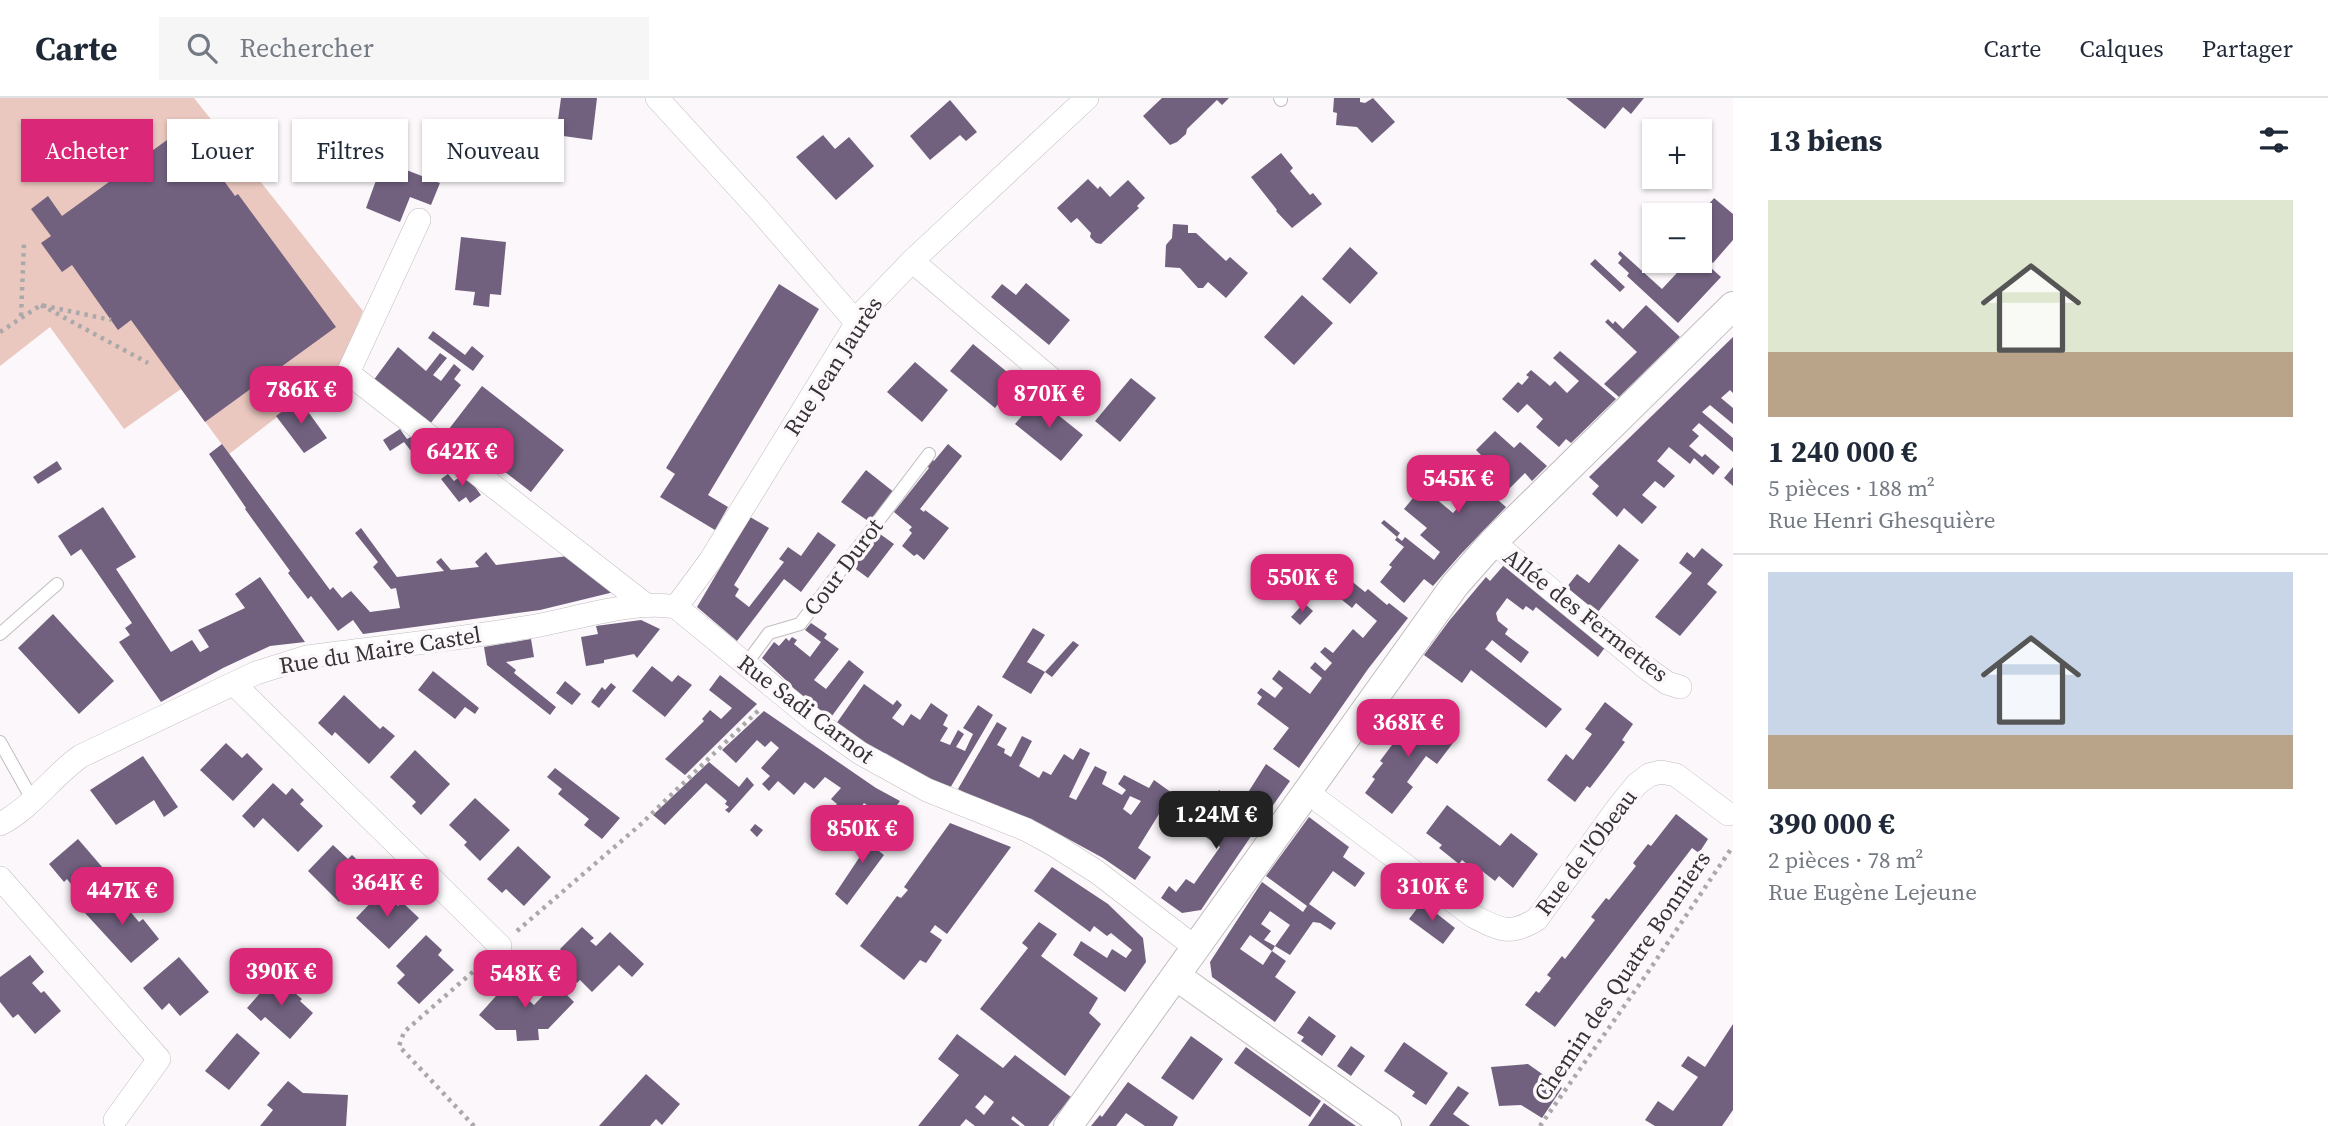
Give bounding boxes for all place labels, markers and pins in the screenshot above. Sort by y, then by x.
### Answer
pin: 786K € [244,366,358,426]
pin: 870K € [992,370,1106,430]
pin: 642K € [405,428,519,488]
pin: 545K € [1401,456,1515,515]
pin: 550K € [1245,554,1359,614]
pin: 368K € [1351,700,1465,759]
pin: 1.24M € [1151,792,1281,851]
pin: 850K € [805,806,919,865]
pin: 364K € [330,860,444,919]
pin: 310K € [1375,864,1489,923]
pin: 447K € [65,868,179,927]
pin: 390K € [224,948,338,1008]
pin: 548K € [468,950,582,1010]

